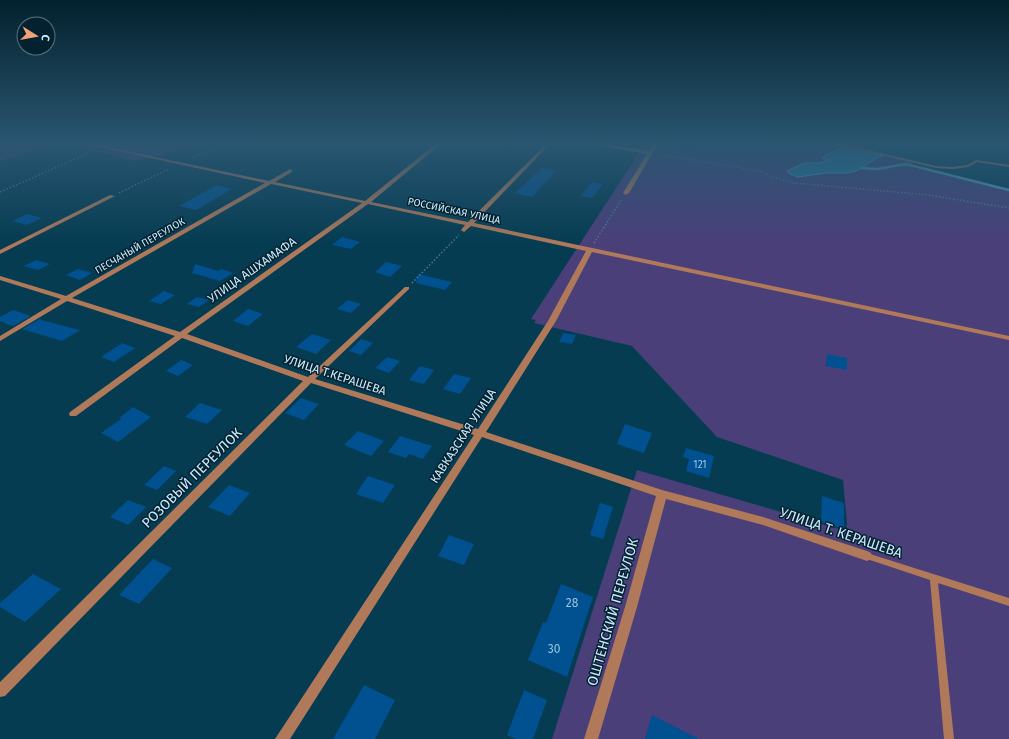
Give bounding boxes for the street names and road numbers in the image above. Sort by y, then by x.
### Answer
street label: РОССИЙСКАЯ УЛИЦА [407,194,502,227]
street label: ПЕСЧАНЫЙ ПЕРЕУЛОК [92,214,187,277]
street label: УЛИЦА АШХАМАФА [205,234,299,306]
street label: УЛИЦА Т.КЕРАШЕВА [282,352,388,398]
street label: КАВКАЗCКАЯ УЛИЦА [427,386,499,486]
street label: РОЗОВЫЙ ПЕРЕУЛОК [138,424,246,532]
street label: УЛИЦА Т. КЕРАШЕВА [777,504,905,562]
street label: ОШТЕНСКИЙ ПЕРЕУЛОК [584,536,642,688]

